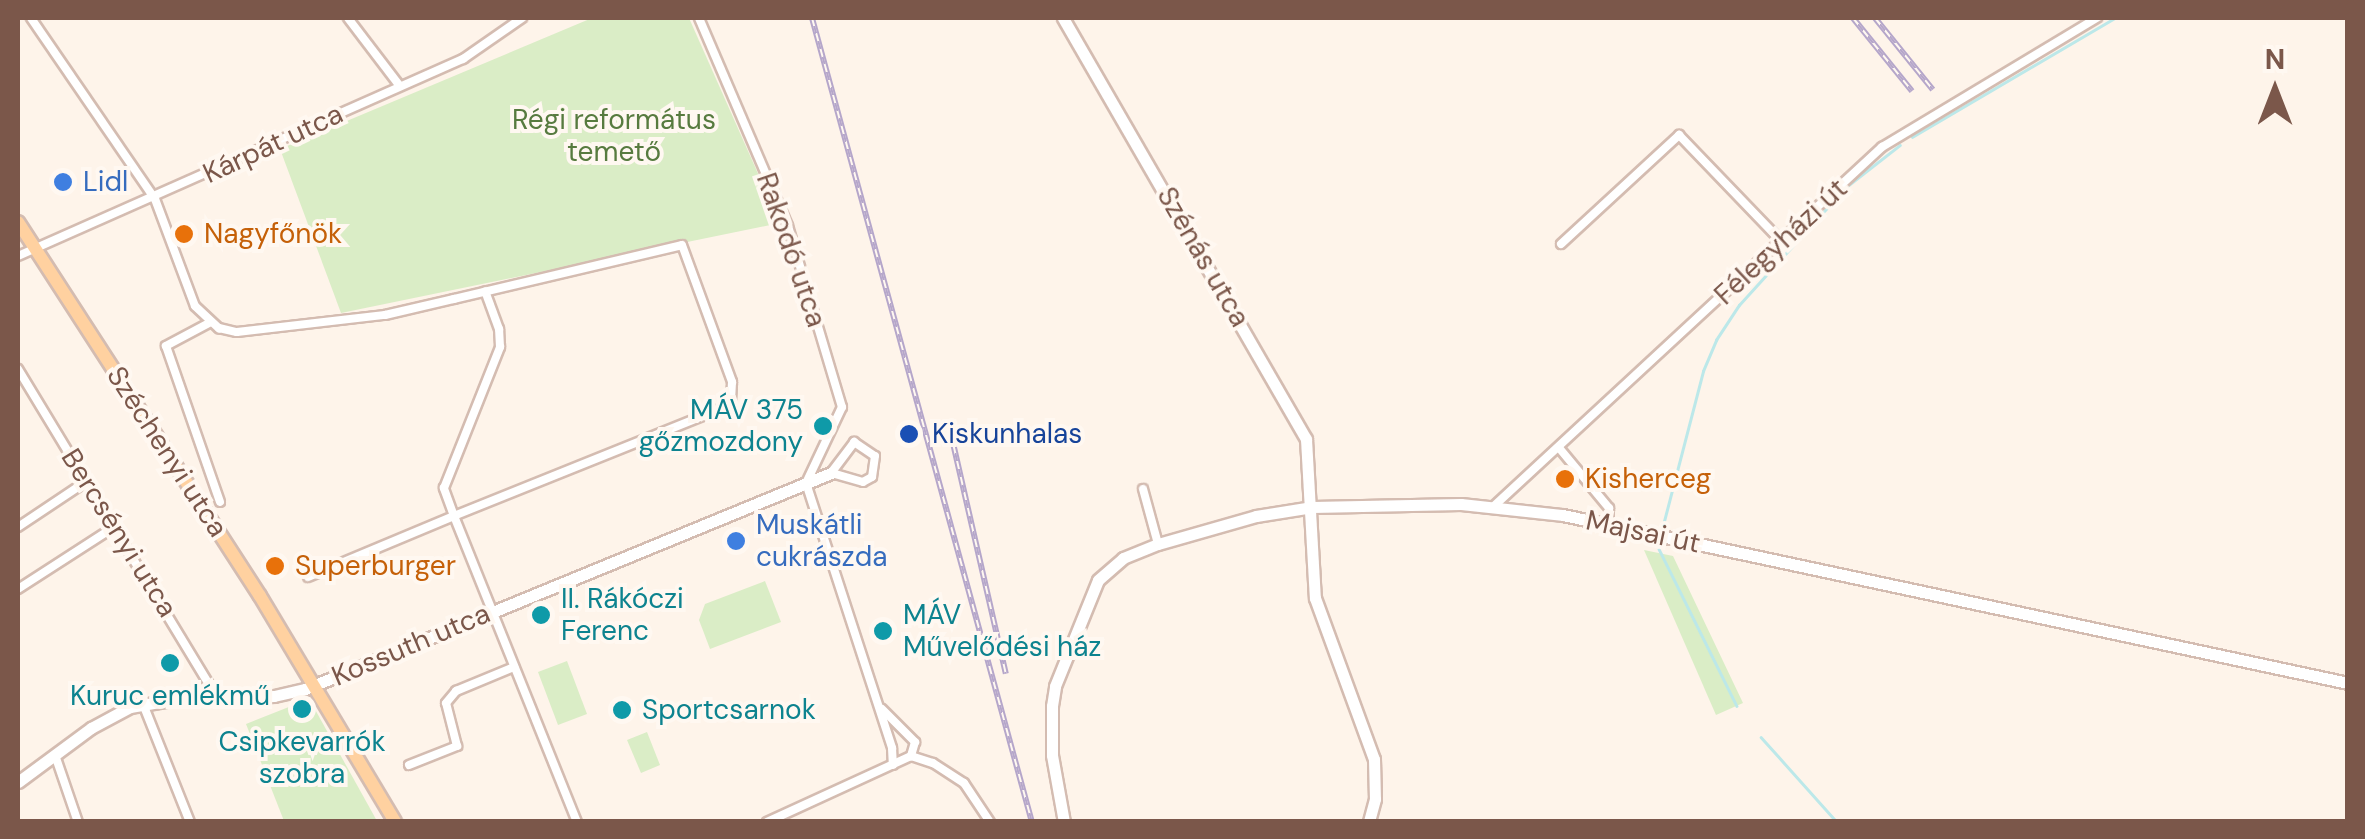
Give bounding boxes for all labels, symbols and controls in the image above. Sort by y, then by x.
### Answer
north arrow [2225,40,2325,140]
text: N [2265,41,2285,78]
street label: Kárpát utca [198,97,348,191]
park label: Régi református temető [512,103,716,169]
place label: Lidl [83,165,128,199]
street label: Rakodó utca [749,169,833,331]
marker: Lidl [52,171,74,193]
street label: Félegyházi út [1708,172,1854,312]
street label: Szénás utca [1150,181,1256,333]
place label: Nagyfőnök [204,217,342,251]
marker: Nagyfőnök [173,223,195,245]
street label: Széchenyi utca [99,361,235,543]
place label: MÁV 375 gőzmozdony [639,393,803,459]
marker: MÁV 375 gőzmozdony [812,415,834,437]
place label: Kiskunhalas [932,417,1082,451]
marker: Kiskunhalas [896,421,922,447]
street label: Bercsényi utca [54,443,184,623]
place label: Kisherceg [1585,462,1711,496]
marker: Kisherceg [1554,468,1576,490]
street label: Majsai út [1583,504,1703,560]
place label: Muskátli cukrászda [756,508,887,574]
marker: Muskátli cukrászda [725,530,747,552]
place label: Superburger [295,549,456,583]
marker: Superburger [264,555,286,577]
place label: II. Rákóczi Ferenc [561,582,684,648]
street label: Kossuth utca [327,597,495,693]
place label: MÁV Művelődési ház [903,598,1101,664]
marker: II. Rákóczi Ferenc [530,604,552,626]
marker: MÁV Művelődési ház [872,620,894,642]
marker: Kuruc emlékmű [159,652,181,674]
place label: Kuruc emlékmű [70,679,270,713]
place label: Sportcsarnok [642,693,816,727]
marker: Csipkevarrók szobra [291,698,313,720]
marker: Sportcsarnok [611,699,633,721]
place label: Csipkevarrók szobra [218,725,386,791]

